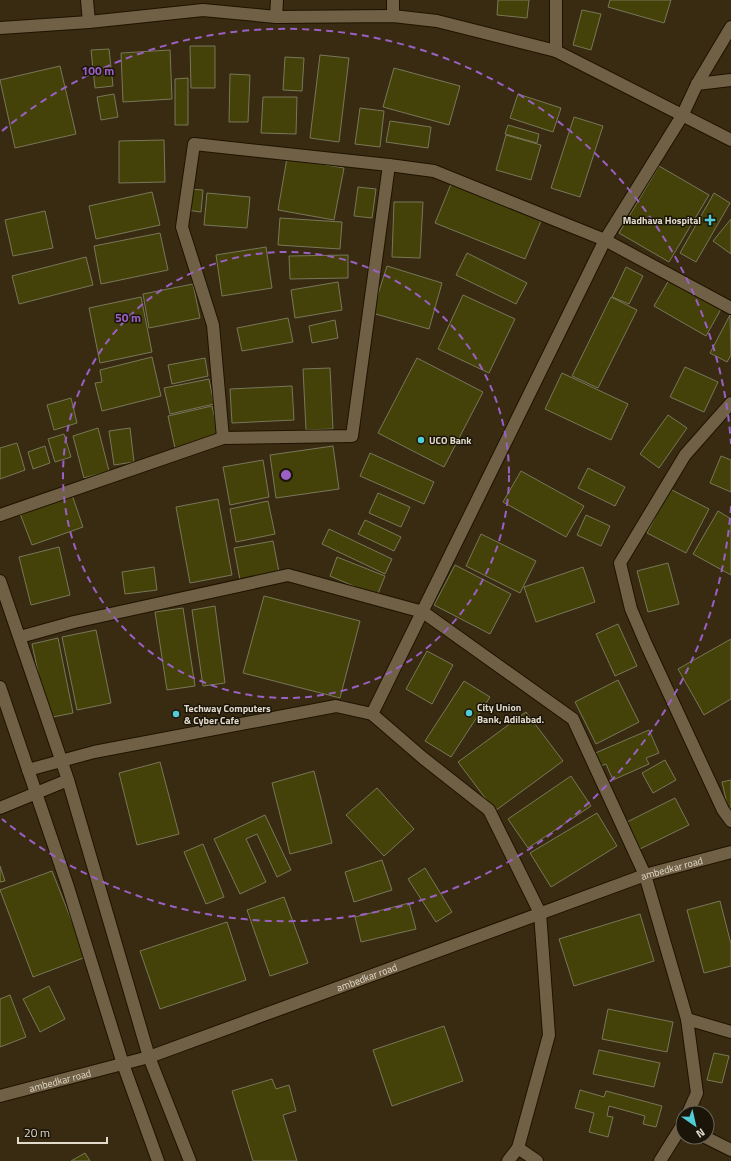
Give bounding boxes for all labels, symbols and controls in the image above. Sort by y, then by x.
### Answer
text: 100 m [82,61,114,80]
place label: Madhava Hospital [623,213,701,228]
marker: Madhava Hospital [704,214,716,226]
text: 50 m [115,308,141,327]
place label: UCO Bank [429,433,472,448]
marker: UCO Bank [416,435,426,445]
centre of rings [279,468,293,482]
place label: City Union Bank, Adilabad. [477,700,544,727]
place label: Techway Computers & Cyber Cafe [184,701,271,728]
marker: City Union Bank, Adilabad. [464,708,474,718]
marker: Techway Computers & Cyber Cafe [171,709,181,719]
street label: ambedkar road [639,852,704,883]
street label: ambedkar road [334,959,399,995]
street label: ambedkar road [27,1065,93,1096]
north arrow [675,1105,715,1145]
scale bar [18,1119,107,1145]
text: 20 m [24,1123,50,1142]
text: N [693,1125,708,1142]

